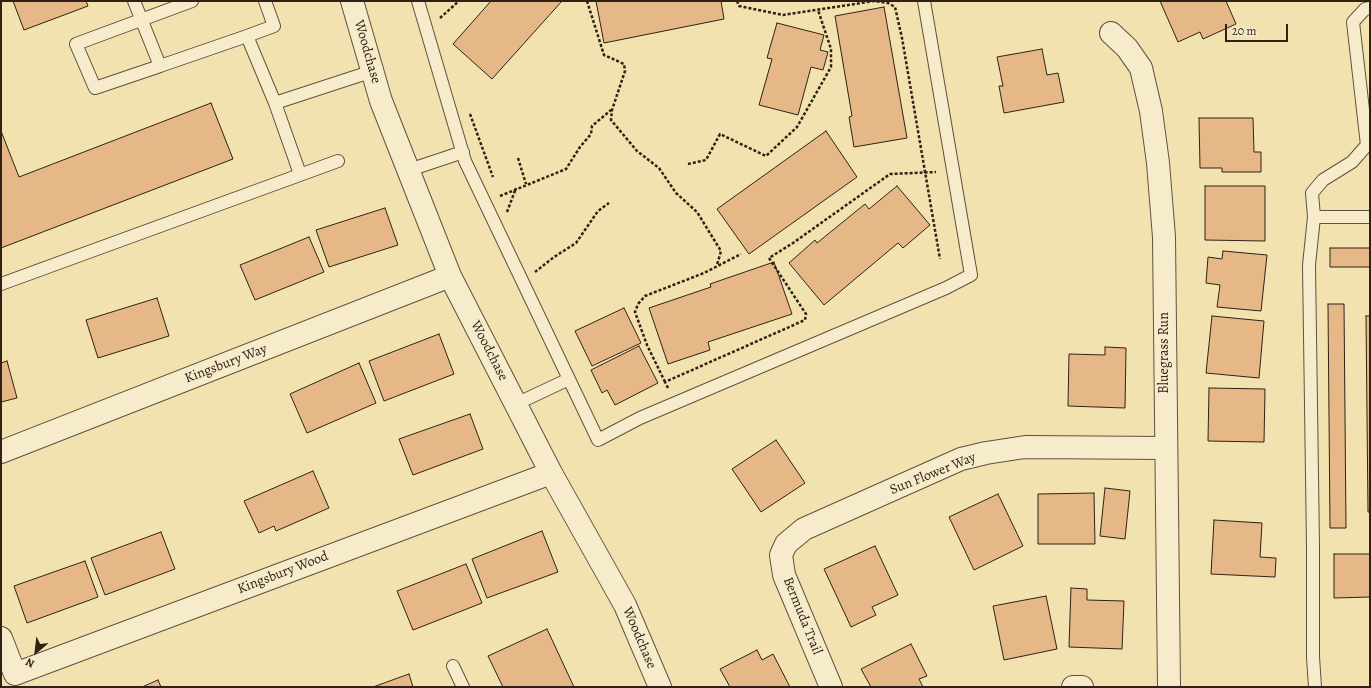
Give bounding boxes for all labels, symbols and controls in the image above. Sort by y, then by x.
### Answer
scale bar [1227,16,1290,42]
street label: Woodchase [350,18,384,86]
text: 20 m [1232,23,1256,39]
street label: Bluegrass Run [1157,312,1173,394]
street label: Woodchase [467,318,511,384]
street label: Kingsbury Way [182,341,270,387]
street label: Sun Flower Way [888,449,978,499]
street label: Kingsbury Wood [235,548,331,598]
street label: Bermuda Trail [779,575,825,657]
street label: Woodchase [619,605,659,671]
north arrow [16,632,56,672]
text: N [23,655,37,672]

